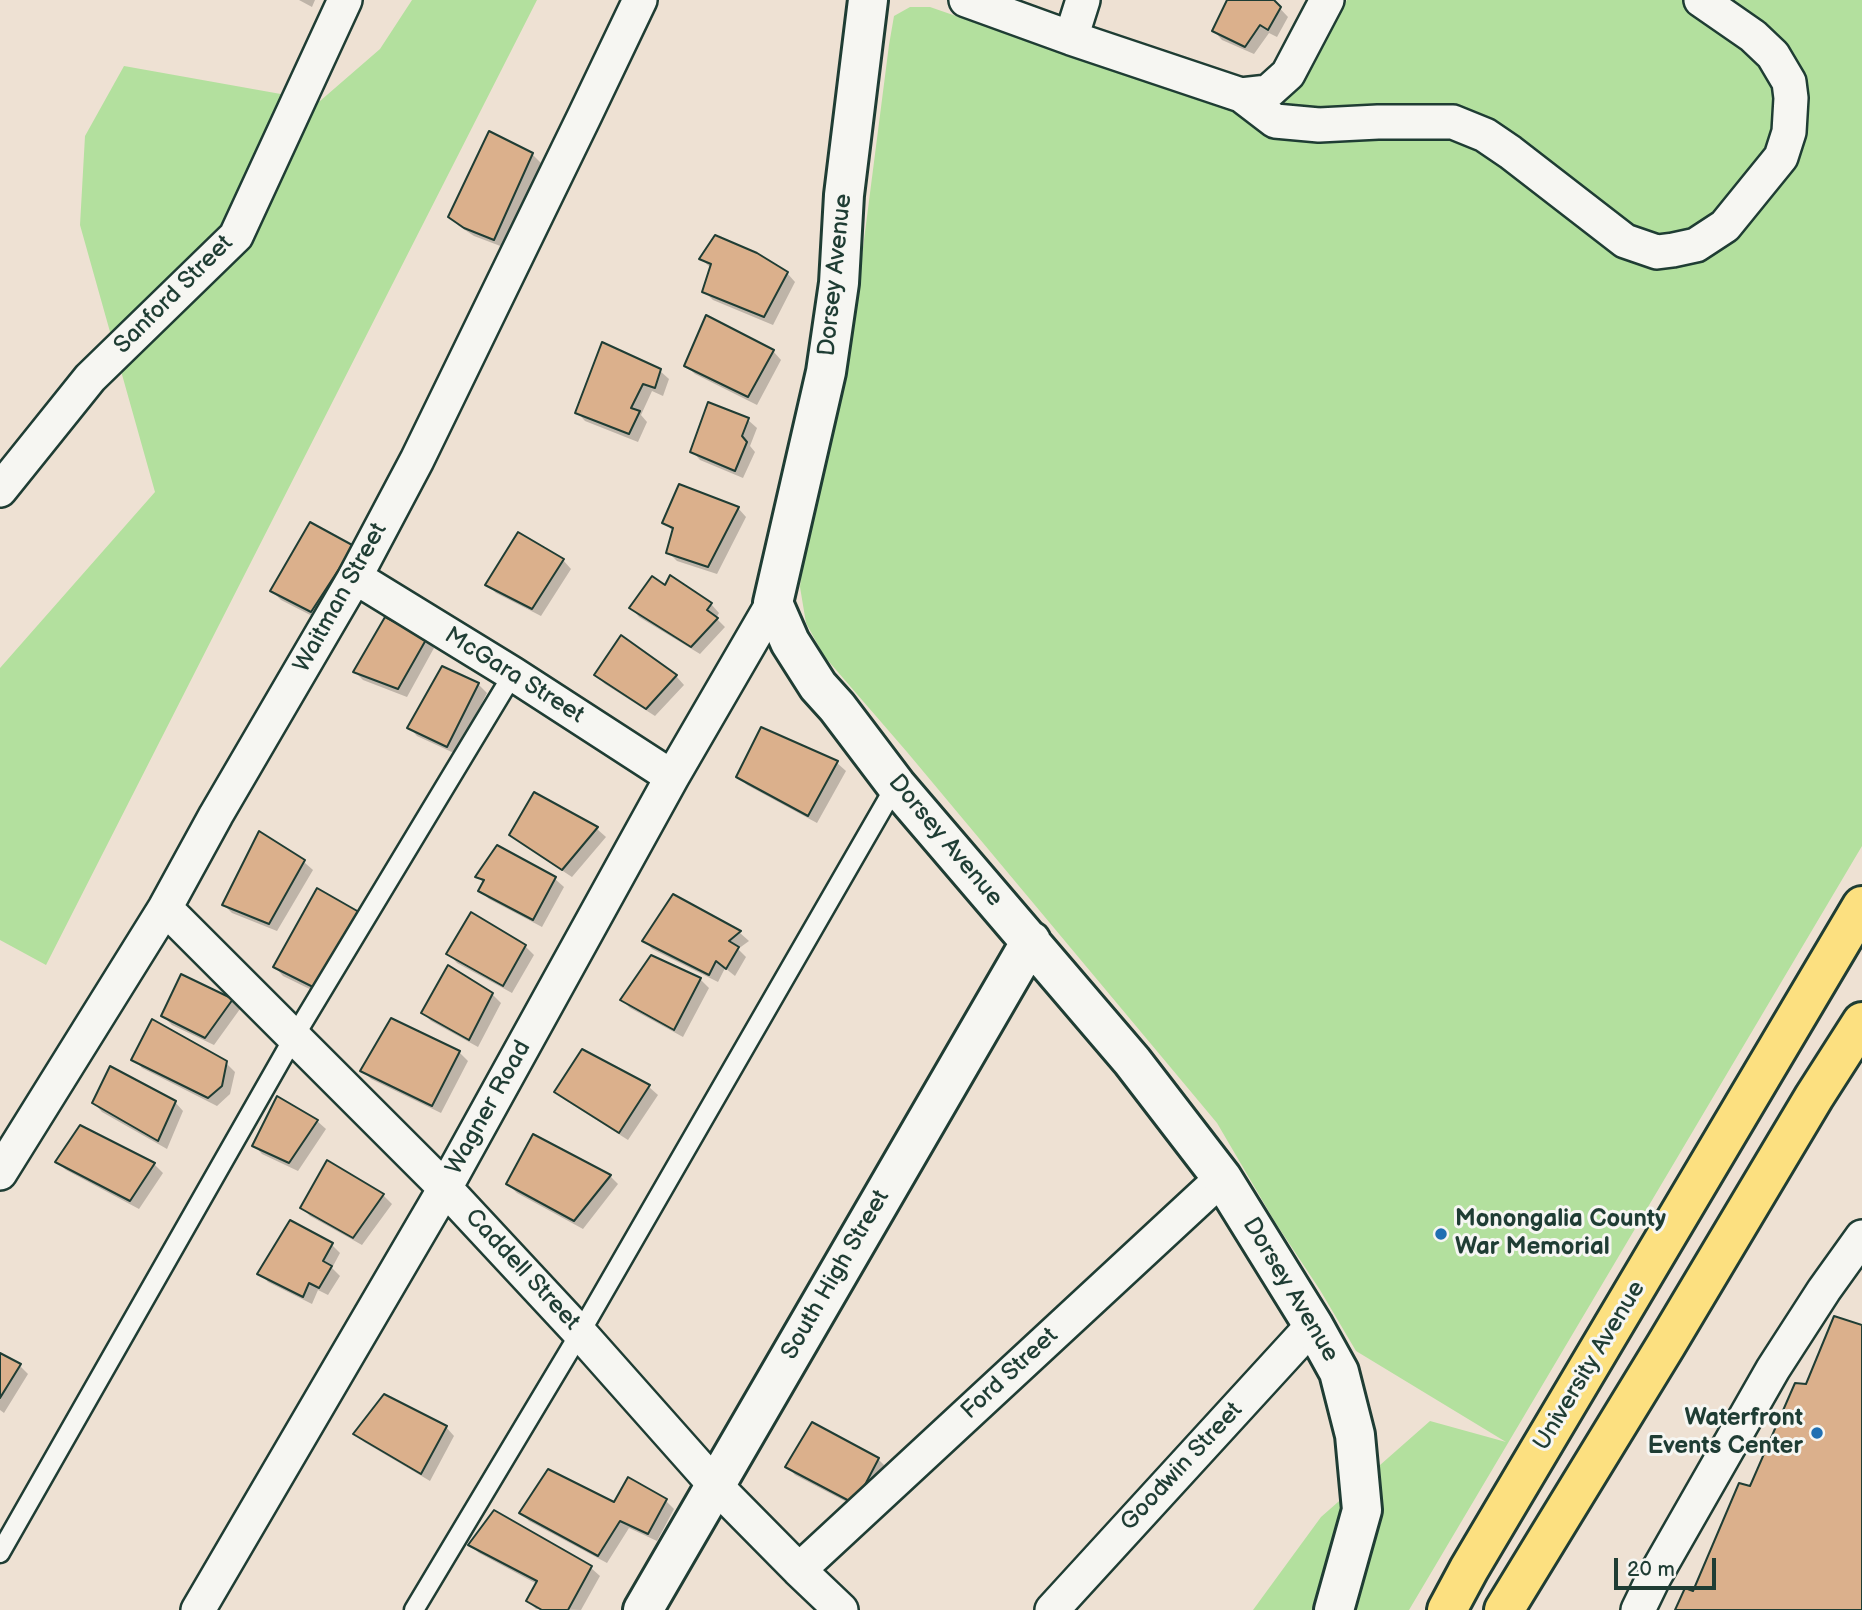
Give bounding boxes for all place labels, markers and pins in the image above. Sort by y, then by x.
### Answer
place label: Monongalia County War Memorial [1455,1206,1666,1262]
marker: Monongalia County War Memorial [1433,1226,1449,1242]
place label: Waterfront Events Center [1648,1405,1803,1461]
marker: Waterfront Events Center [1809,1425,1825,1441]

